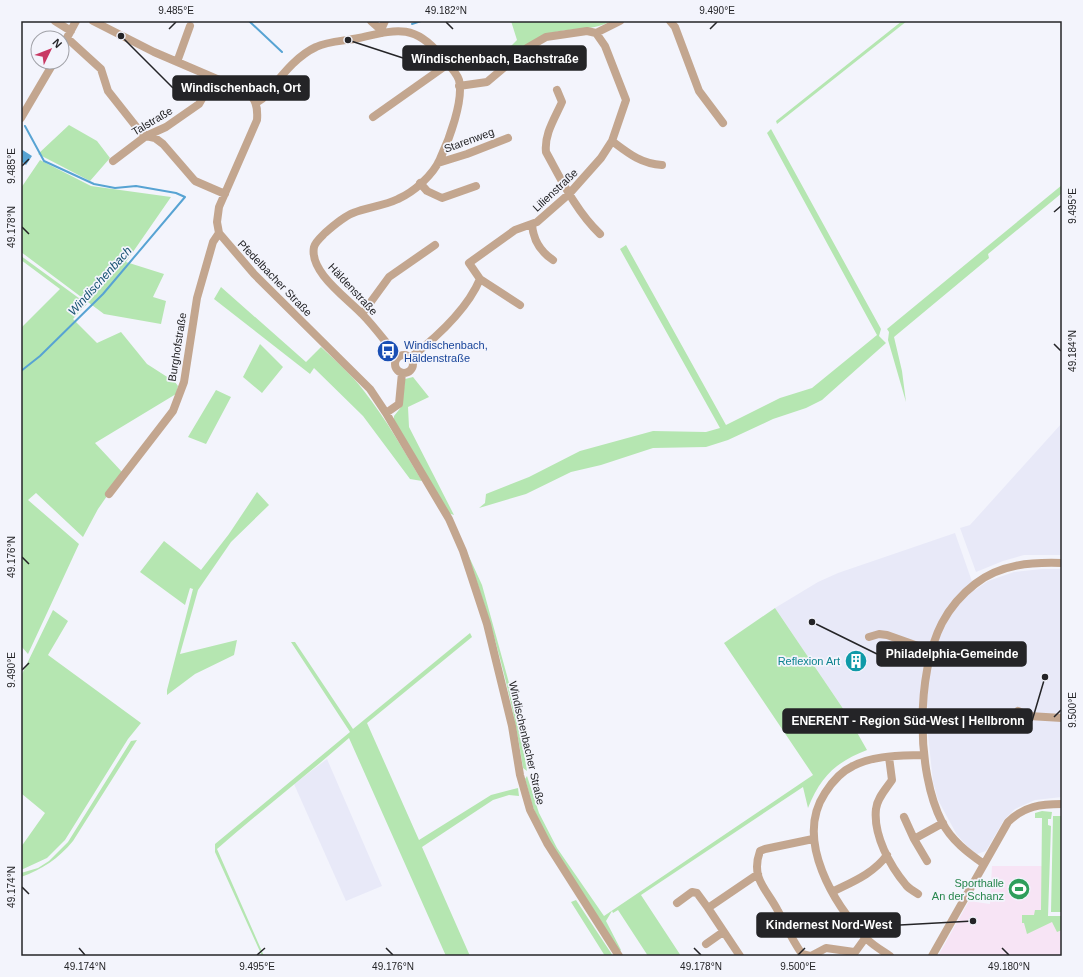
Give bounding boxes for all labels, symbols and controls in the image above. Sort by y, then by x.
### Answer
text: 9.485°E [158,5,194,16]
text: 49.182°N [425,5,467,16]
text: 9.490°E [699,5,735,16]
north arrow [30,30,70,70]
text: N [50,36,64,50]
callout: Windischenbach, Bachstraße [403,46,586,70]
text: Windischenbach, Bachstraße [411,52,579,66]
callout: Windischenbach, Ort [173,76,309,100]
text: Windischenbach, Ort [181,81,301,95]
street label: Talstraße [130,104,174,138]
street label: Starenweg [442,125,496,155]
text: 9.485°E [6,148,17,184]
street label: Lilienstraße [530,166,580,214]
text: 9.495°E [1067,188,1078,224]
text: 49.178°N [6,206,17,248]
street label: Pfedelbacher Straße [236,238,314,318]
water label: Windischenbach [65,243,135,318]
street label: Häldenstraße [326,261,380,317]
street label: Burghofstraße [166,312,188,382]
text: 49.184°N [1067,330,1078,372]
bus stop icon: Windischenbach, Häldenstraße [375,338,401,364]
place label: Windischenbach, Häldenstraße [404,339,488,364]
text: 49.176°N [6,536,17,578]
callout: Philadelphia-Gemeinde [877,642,1026,666]
text: Philadelphia-Gemeinde [886,647,1019,661]
building icon: Reflexion Art [843,648,869,674]
text: 9.490°E [6,652,17,688]
place label: Reflexion Art [778,655,840,667]
street label: Windischenbacher Straße [507,680,547,806]
text: 9.500°E [1067,692,1078,728]
callout: ENERENT - Region Süd-West | Hellbronn [783,709,1032,733]
text: ENERENT - Region Süd-West | Hellbronn [791,714,1025,728]
text: 49.174°N [6,866,17,908]
sports icon: Sporthalle An der Schanz [1006,876,1032,902]
place label: Sporthalle An der Schanz [932,877,1004,902]
callout: Kindernest Nord-West [757,913,900,937]
text: Kindernest Nord-West [766,918,892,932]
text: 49.174°N [64,961,106,972]
text: 9.495°E [239,961,275,972]
text: 49.176°N [372,961,414,972]
text: 49.178°N [680,961,722,972]
text: 9.500°E [780,961,816,972]
text: 49.180°N [988,961,1030,972]

